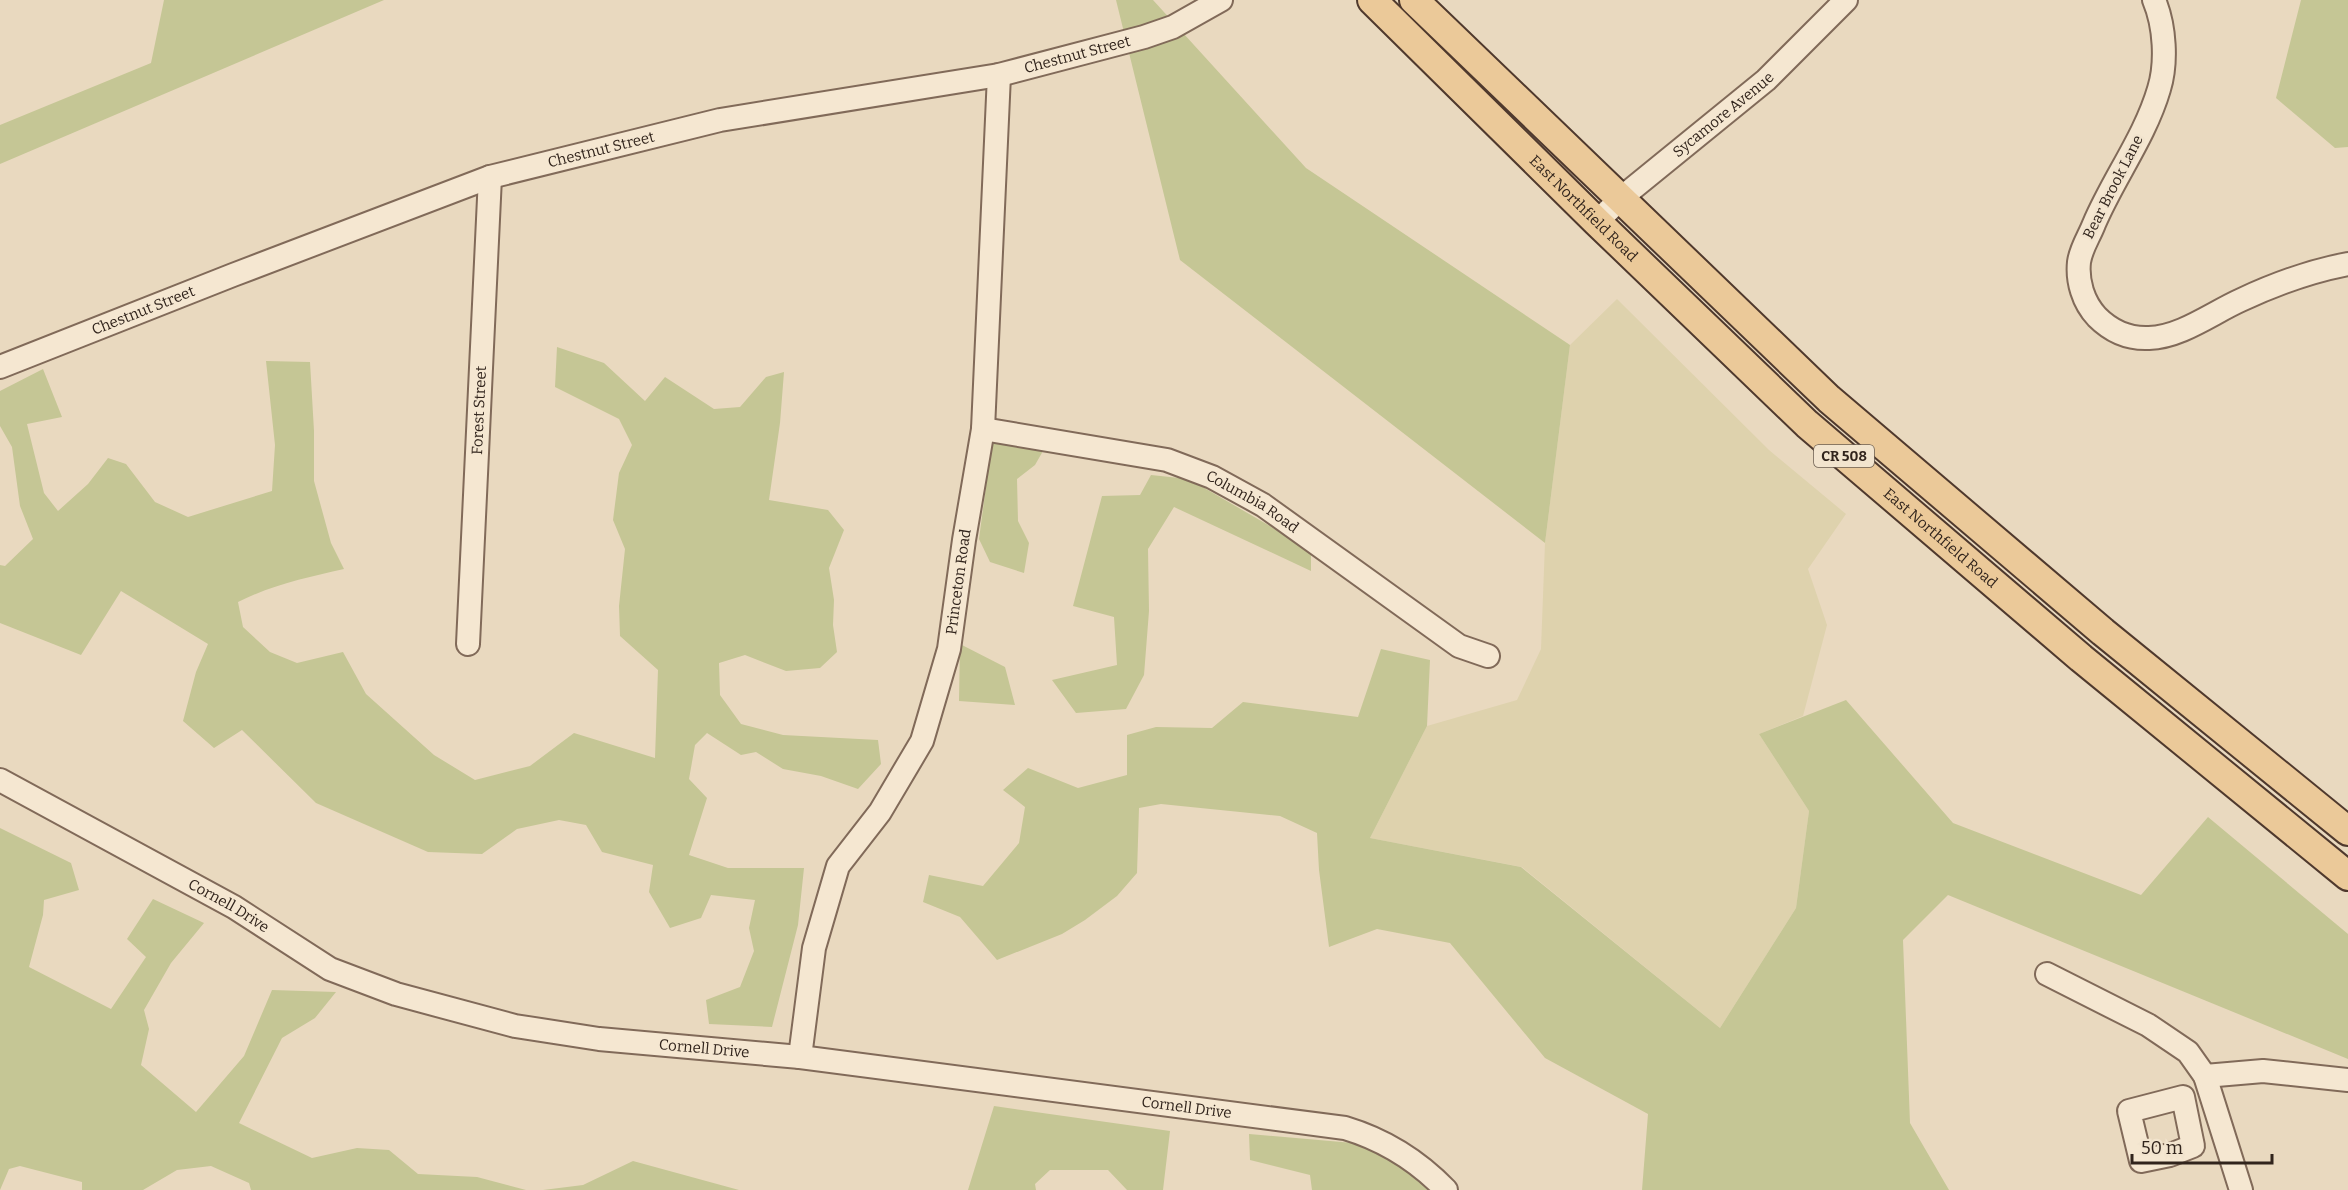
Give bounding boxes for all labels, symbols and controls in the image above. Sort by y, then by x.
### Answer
street label: Chestnut Street [1022,32,1133,77]
street label: Sycamore Avenue [1669,68,1778,161]
street label: Chestnut Street [546,127,657,171]
street label: Bear Brook Lane [2079,132,2147,242]
street label: East Northfield Road [1526,152,1641,265]
street label: Chestnut Street [89,282,198,339]
street label: Forest Street [468,365,490,455]
road number: CR 508 [1814,445,1874,467]
street label: Columbia Road [1204,467,1302,537]
street label: East Northfield Road [1880,484,2001,592]
street label: Princeton Road [942,527,975,636]
street label: Cornell Drive [185,875,273,936]
street label: Cornell Drive [658,1035,750,1061]
street label: Cornell Drive [1140,1093,1233,1122]
scale bar [2132,1127,2272,1165]
text: 50 m [2141,1137,2183,1159]

